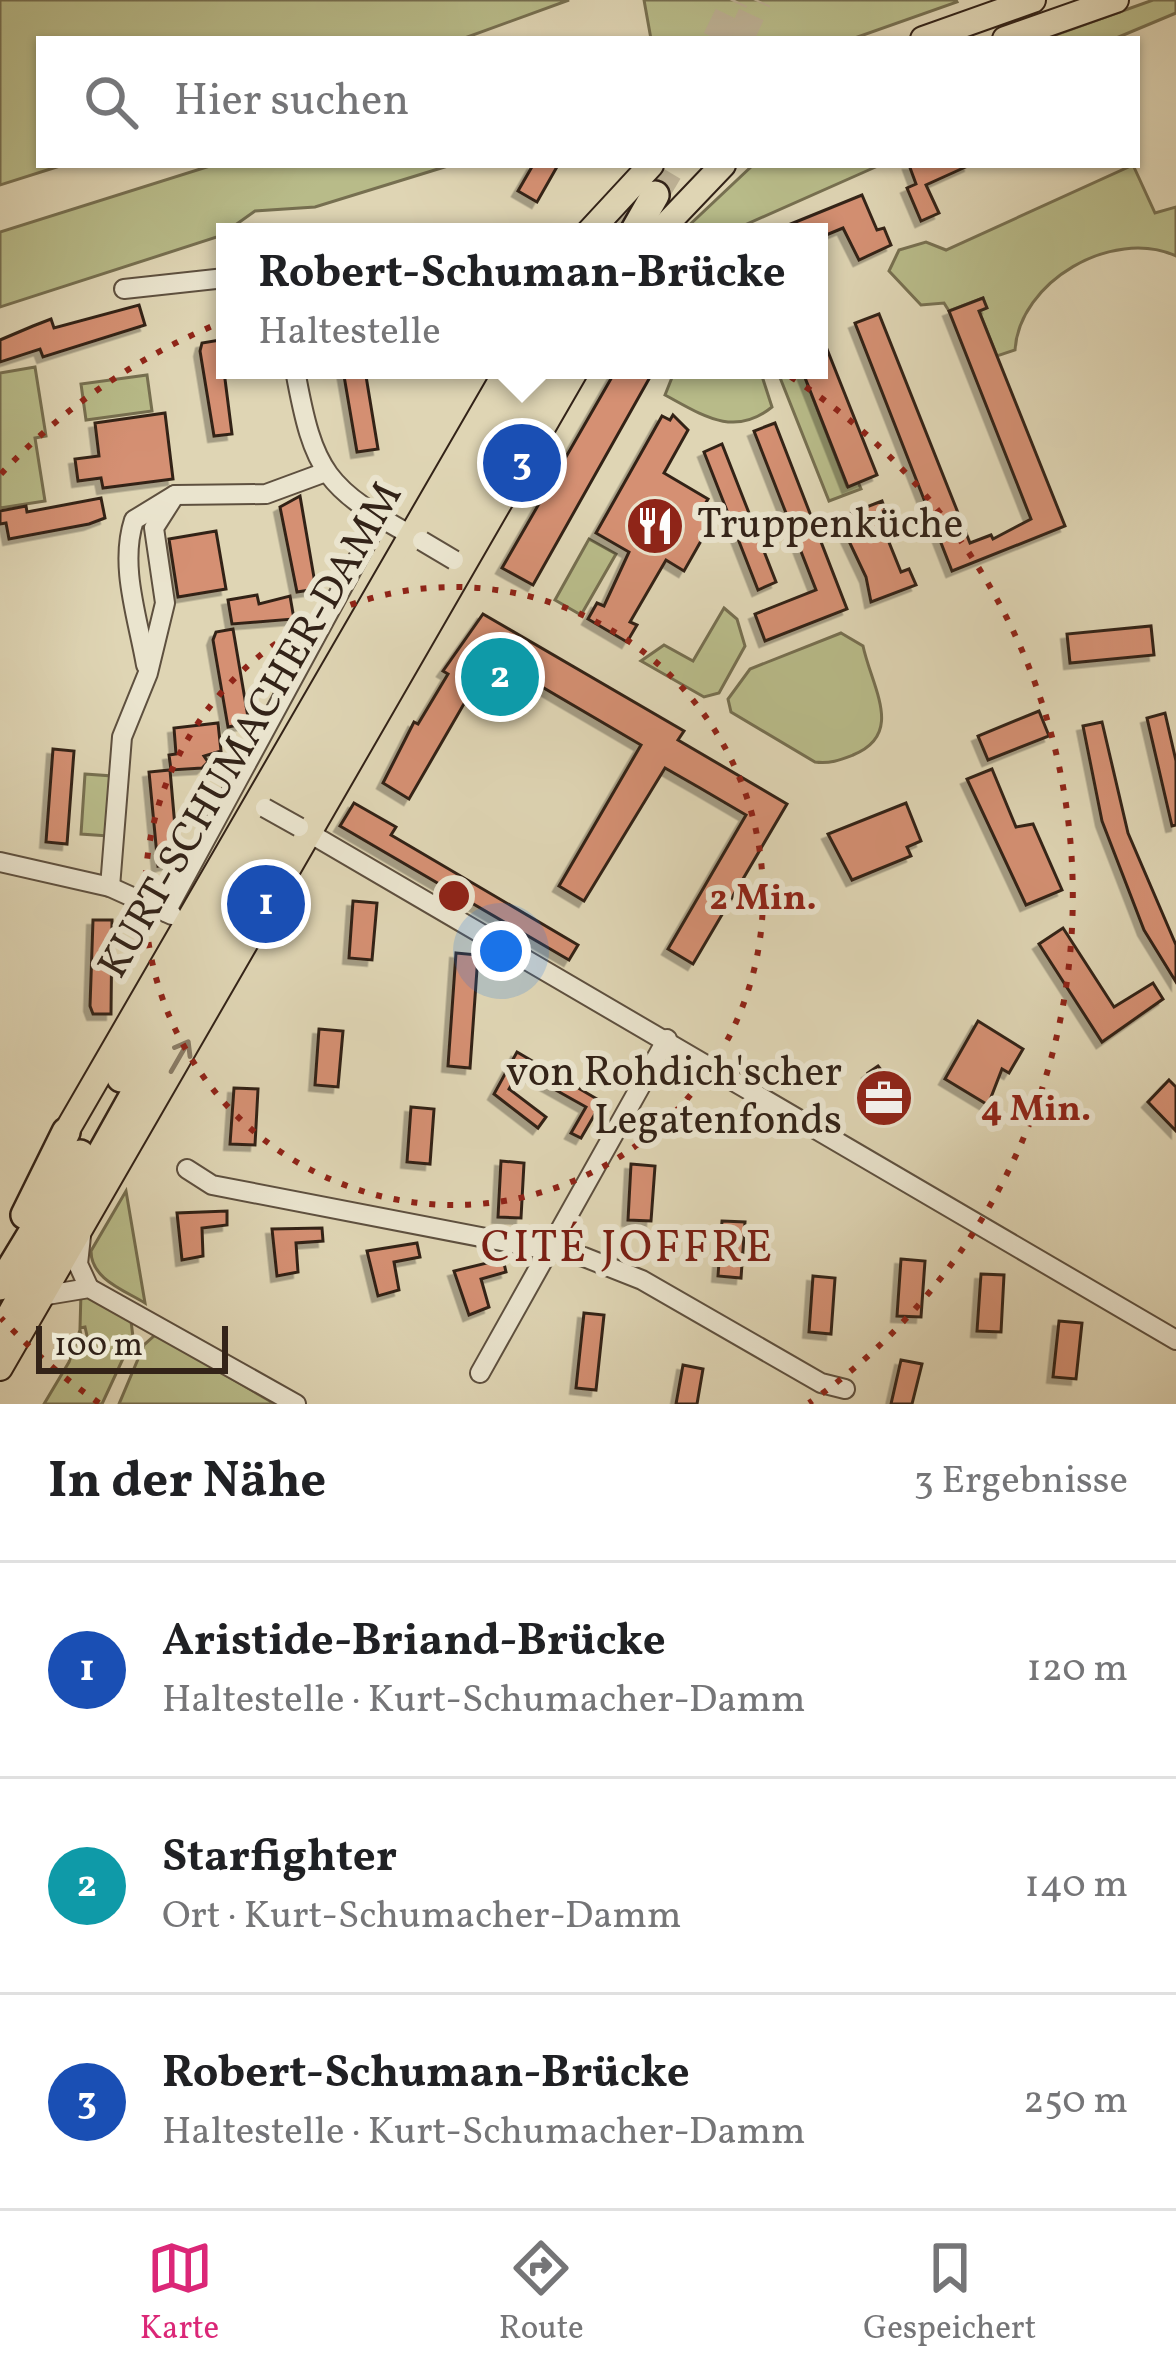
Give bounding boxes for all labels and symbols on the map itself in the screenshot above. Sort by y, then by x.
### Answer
pin: 3 [483,418,561,508]
street label: KURT-SCHUMACHER-DAMM [85,472,419,990]
restaurant icon: Truppenküche [624,495,686,557]
place label: Truppenküche [697,497,964,556]
pin: 2 [461,632,539,722]
pin: 1 [227,859,305,949]
centre of rings [433,875,475,917]
text: 2 Min. [709,875,817,925]
your location [471,921,531,981]
one-way arrow [168,1039,192,1074]
place label: von Rohdich'scher Legatenfonds [506,1045,842,1152]
office icon: von Rohdich'scher Legatenfonds [853,1067,915,1129]
text: 4 Min. [981,1086,1091,1136]
district label: CITÉ JOFFRE [481,1218,775,1281]
scale bar [36,1320,228,1373]

